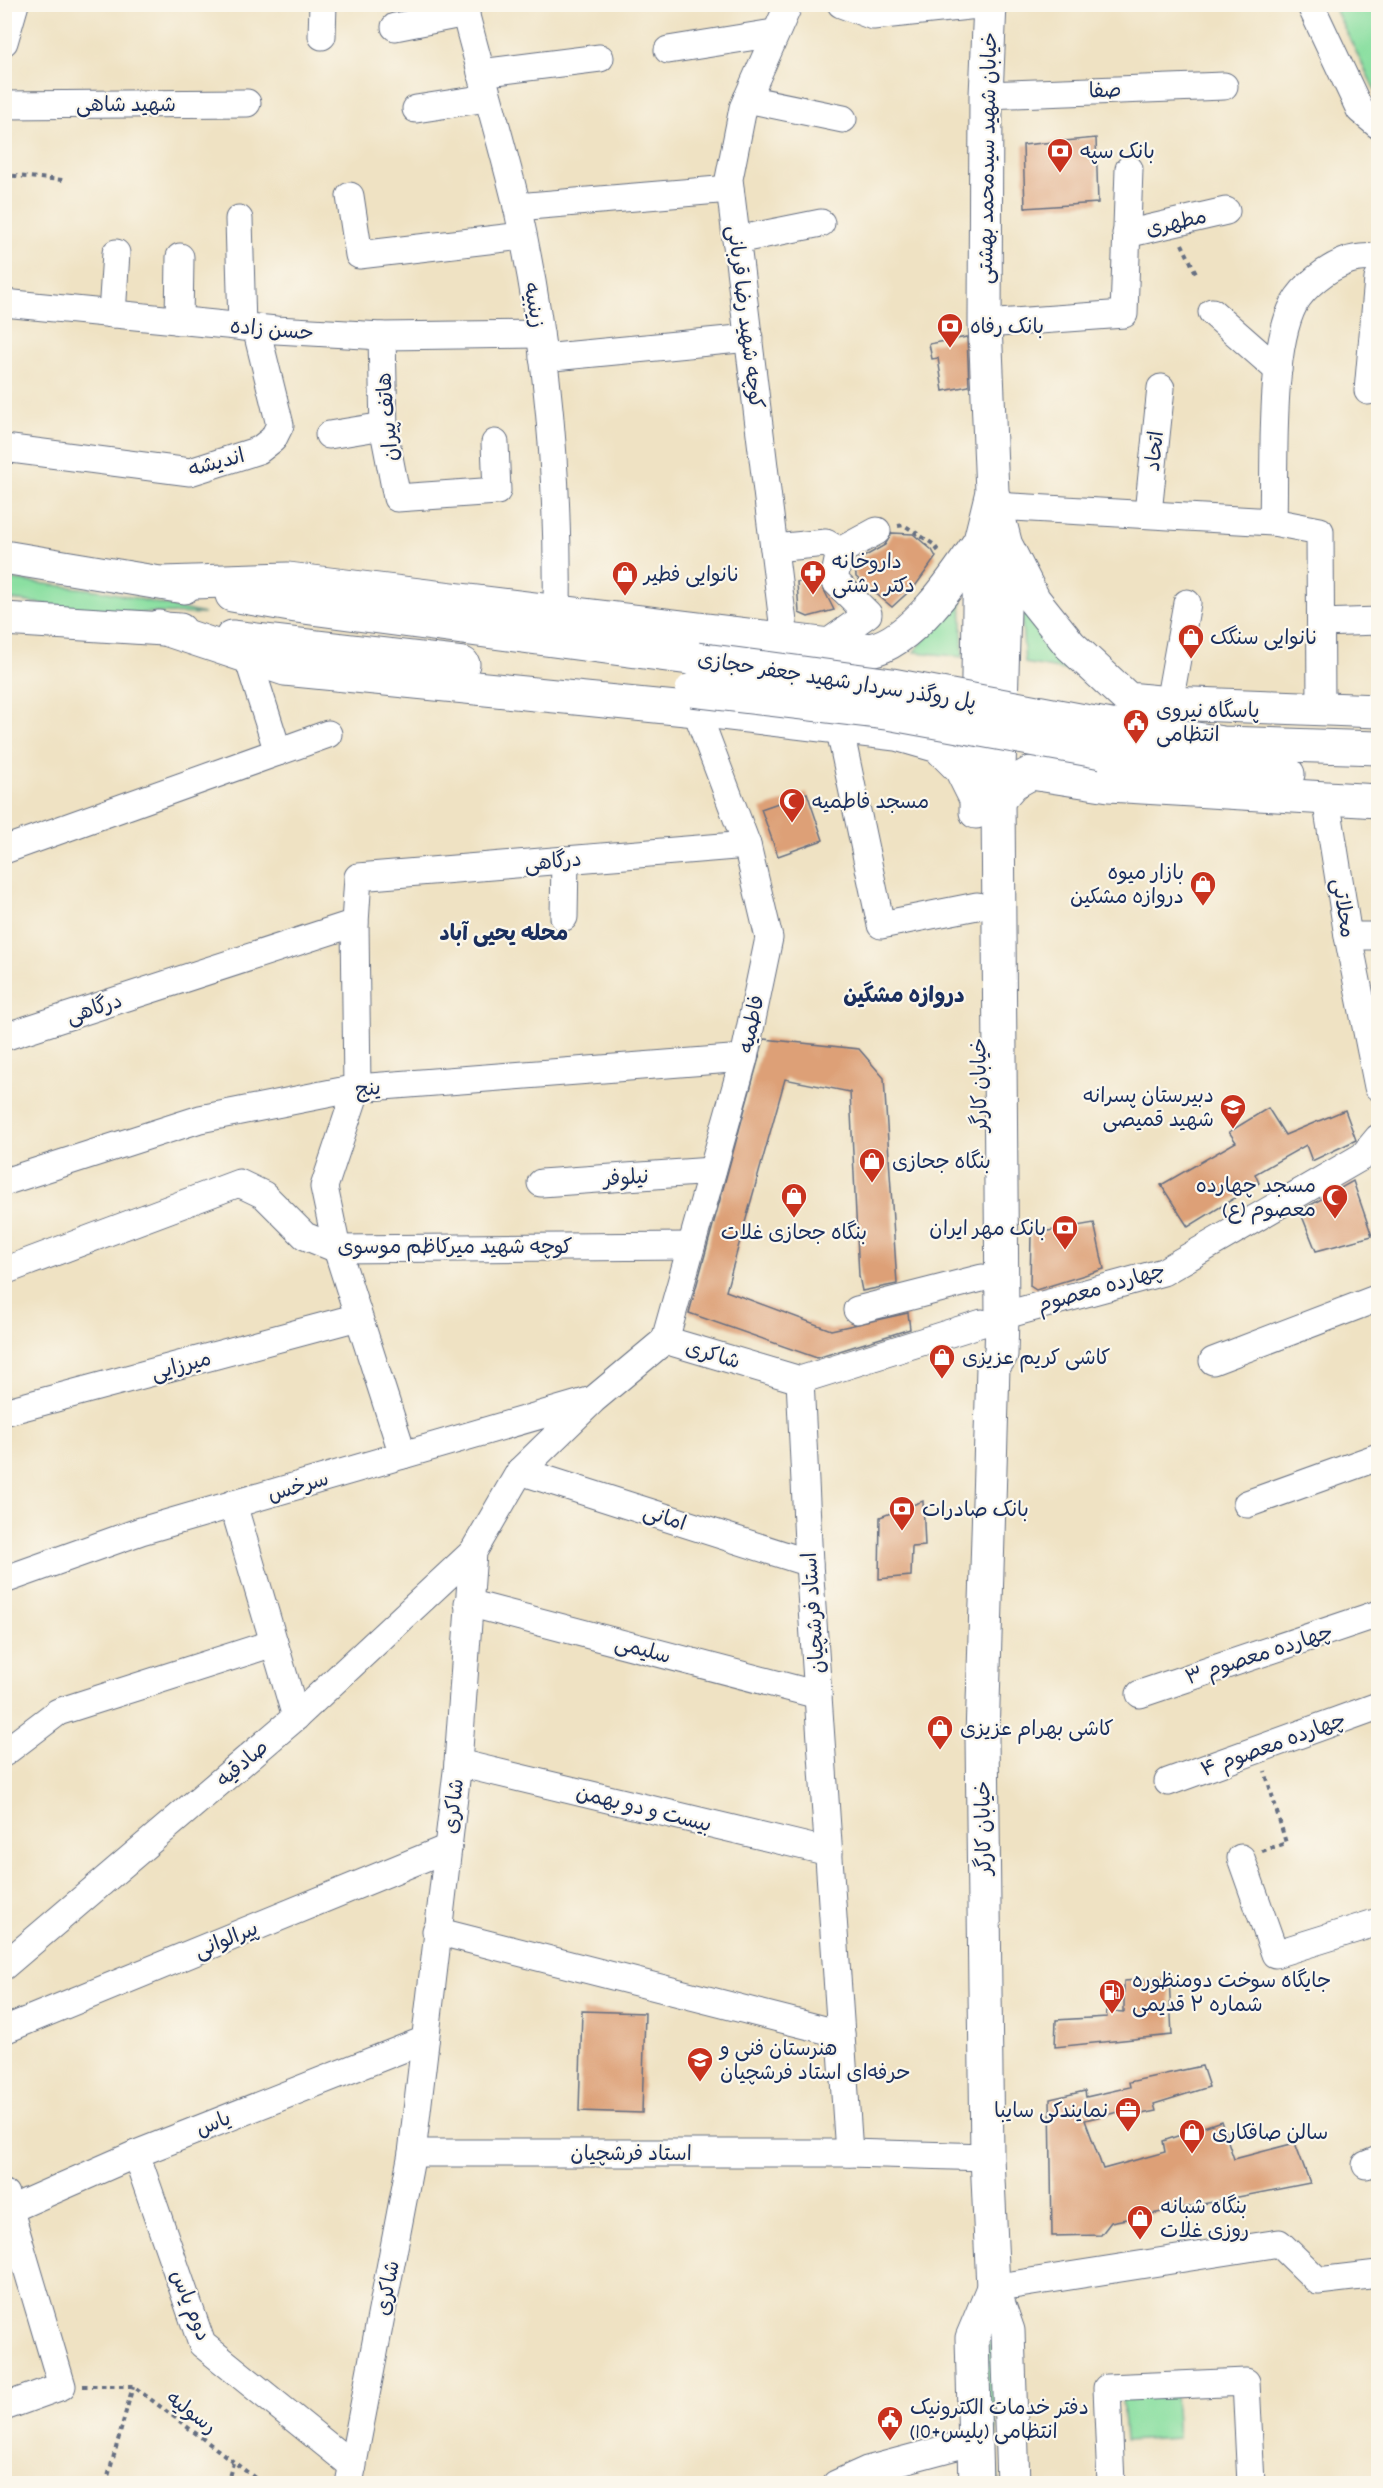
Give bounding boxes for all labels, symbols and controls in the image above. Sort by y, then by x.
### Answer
street label: خیابان شهید سیدمحمد بهشتی [973,32,1007,284]
street label: صفا [1088,77,1122,109]
street label: شهید شاهی [76,92,176,122]
bank icon: بانک سپه [1045,136,1075,174]
place label: بانک سپه [1080,139,1155,169]
street label: مطهری [1143,203,1210,246]
street label: کوچه شهید رضا قربانی [717,224,769,411]
street label: زینبیه [513,280,551,331]
bank icon: بانک رفاه [935,311,965,349]
street label: حسن زاده [228,313,315,351]
place label: بانک رفاه [970,314,1044,344]
street label: هاتف پیران [371,371,409,462]
street label: اتحاد [1140,430,1174,473]
street label: اندیشه [185,443,249,487]
place label: داروخانه دکتر دشتی [832,549,915,603]
pharmacy icon: داروخانه دکتر دشتی [798,558,828,596]
shop icon: نانوایی فطیر [610,559,640,597]
place label: نانوایی فطیر [642,562,740,592]
shop icon: نانوایی سنگک [1176,622,1206,660]
place label: نانوایی سنگک [1210,625,1318,655]
street label: پل روگذر سردار شهید جعفر حجازی [695,646,978,720]
place label: پاسگاه نیروی انتظامی [1156,698,1260,752]
public building icon: پاسگاه نیروی انتظامی [1121,707,1151,745]
mosque icon: مسجد فاطمیه [777,786,807,824]
place label: مسجد فاطمیه [812,789,929,819]
street label: درگاهی [523,847,583,881]
place label: بازار میوه دروازه مشکین [1070,860,1184,914]
shop icon: بازار میوه دروازه مشکین [1188,869,1218,907]
street label: محلاتی [1322,877,1361,940]
district label: محله یحیی آباد [440,920,568,951]
district label: دروازه مشگین [843,981,965,1013]
street label: درگاهی [63,988,127,1034]
street label: فاطمیه [733,993,775,1056]
street label: خیابان کارگر [966,1038,998,1134]
street label: ینج [354,1075,383,1107]
place label: دبیرستان پسرانه شهید قمیصی [1082,1083,1214,1137]
school or university icon: دبیرستان پسرانه شهید قمیصی [1218,1092,1248,1130]
shop icon: بنگاه جحازی [857,1146,887,1184]
place label: بنگاه جحازی [892,1149,991,1179]
street label: نیلوفر [600,1163,650,1197]
place label: مسجد چهارده معصوم (ع) [1196,1173,1316,1227]
shop icon: بنگاه جحازی غلات [779,1181,809,1219]
mosque icon: مسجد چهارده معصوم (ع) [1320,1182,1350,1220]
bank icon: بانک مهر ایران [1050,1213,1080,1251]
place label: بانک مهر ایران [929,1216,1046,1246]
place label: بنگاه جحازی غلات [721,1220,867,1250]
street label: کوچه شهید میرکاظم موسوی [337,1234,573,1264]
street label: چهارده معصوم [1034,1257,1169,1322]
street label: شاکری [681,1335,743,1379]
shop icon: کاشی کریم عزیزی [927,1342,957,1380]
street label: میرزایی [148,1345,215,1390]
place label: کاشی کریم عزیزی [962,1345,1111,1375]
street label: سرخس [265,1466,333,1512]
bank icon: بانک صادرات [887,1494,917,1532]
place label: بانک صادرات [922,1497,1029,1527]
street label: امانی [639,1499,690,1541]
street label: استاد فرشچیان [797,1551,835,1675]
street label: چهارده معصوم ۳ [1182,1619,1338,1695]
street label: سلیمی [611,1630,674,1674]
street label: چهارده معصوم ۴ [1197,1707,1351,1787]
shop icon: کاشی بهرام عزیزی [925,1713,955,1751]
place label: کاشی بهرام عزیزی [960,1716,1114,1746]
street label: صادقیه [211,1735,277,1796]
street label: شاکری [438,1777,474,1836]
street label: بیست و دو بهمن [572,1780,714,1842]
street label: خیابان کارگر [970,1781,1002,1877]
street label: پیرالوانی [191,1915,264,1968]
place label: جایگاه سوخت دومنظوره شماره ۲ قدیمی [1132,1968,1331,2022]
fuel station icon: جایگاه سوخت دومنظوره شماره ۲ قدیمی [1097,1977,1127,2015]
place label: هنرستان فنی و حرفه‌ای استاد فرشچیان [718,2036,911,2090]
school or university icon: هنرستان فنی و حرفه‌ای استاد فرشچیان [685,2045,715,2083]
office icon: نمايندكى سايبا [1113,2095,1143,2133]
place label: نمايندكى سايبا [994,2098,1108,2128]
street label: یاس [192,2105,236,2146]
shop icon: سالن صافكارى [1177,2117,1207,2155]
place label: سالن صافكارى [1212,2120,1328,2150]
street label: استاد فرشچیان [570,2141,692,2171]
place label: بنگاه شبانه روزی غلات [1160,2194,1249,2248]
shop icon: بنگاه شبانه روزی غلات [1125,2203,1155,2241]
street label: شاکری [370,2258,410,2319]
street label: دوم یاس [160,2266,216,2346]
street label: رسولیه [158,2385,222,2444]
place label: دفتر خدمات الکترونیک انتظامی (پلیس+10) [910,2395,1089,2449]
public building icon: دفتر خدمات الکترونیک انتظامی (پلیس+10) [875,2404,905,2442]

